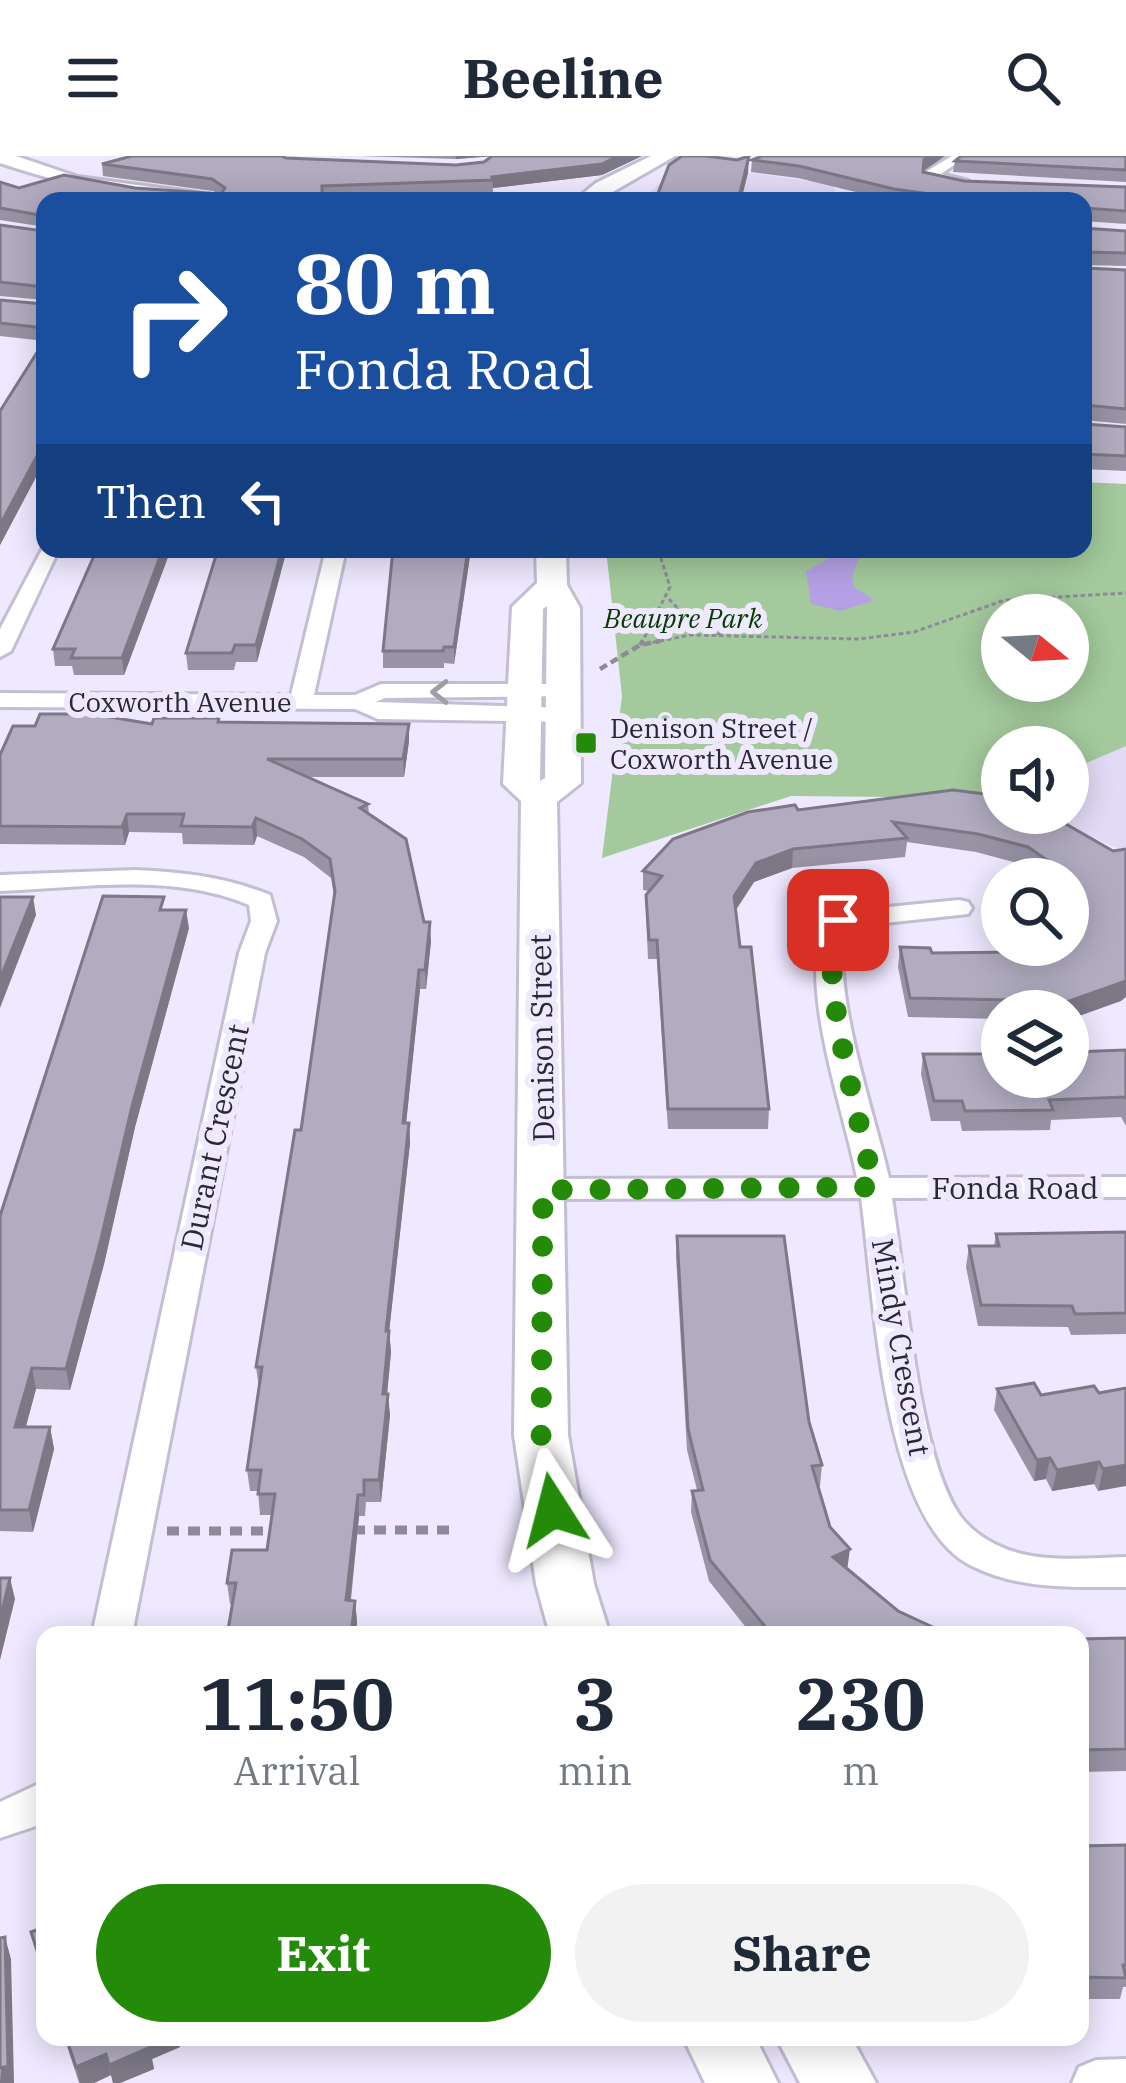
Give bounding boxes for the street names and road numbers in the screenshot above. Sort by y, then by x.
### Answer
street label: Coxworth Avenue [69,684,291,719]
street label: Denison Street [520,934,562,1142]
street label: Durant Crescent [171,1020,257,1254]
street label: Fonda Road [932,1168,1098,1207]
street label: Mindy Crescent [864,1235,940,1459]

